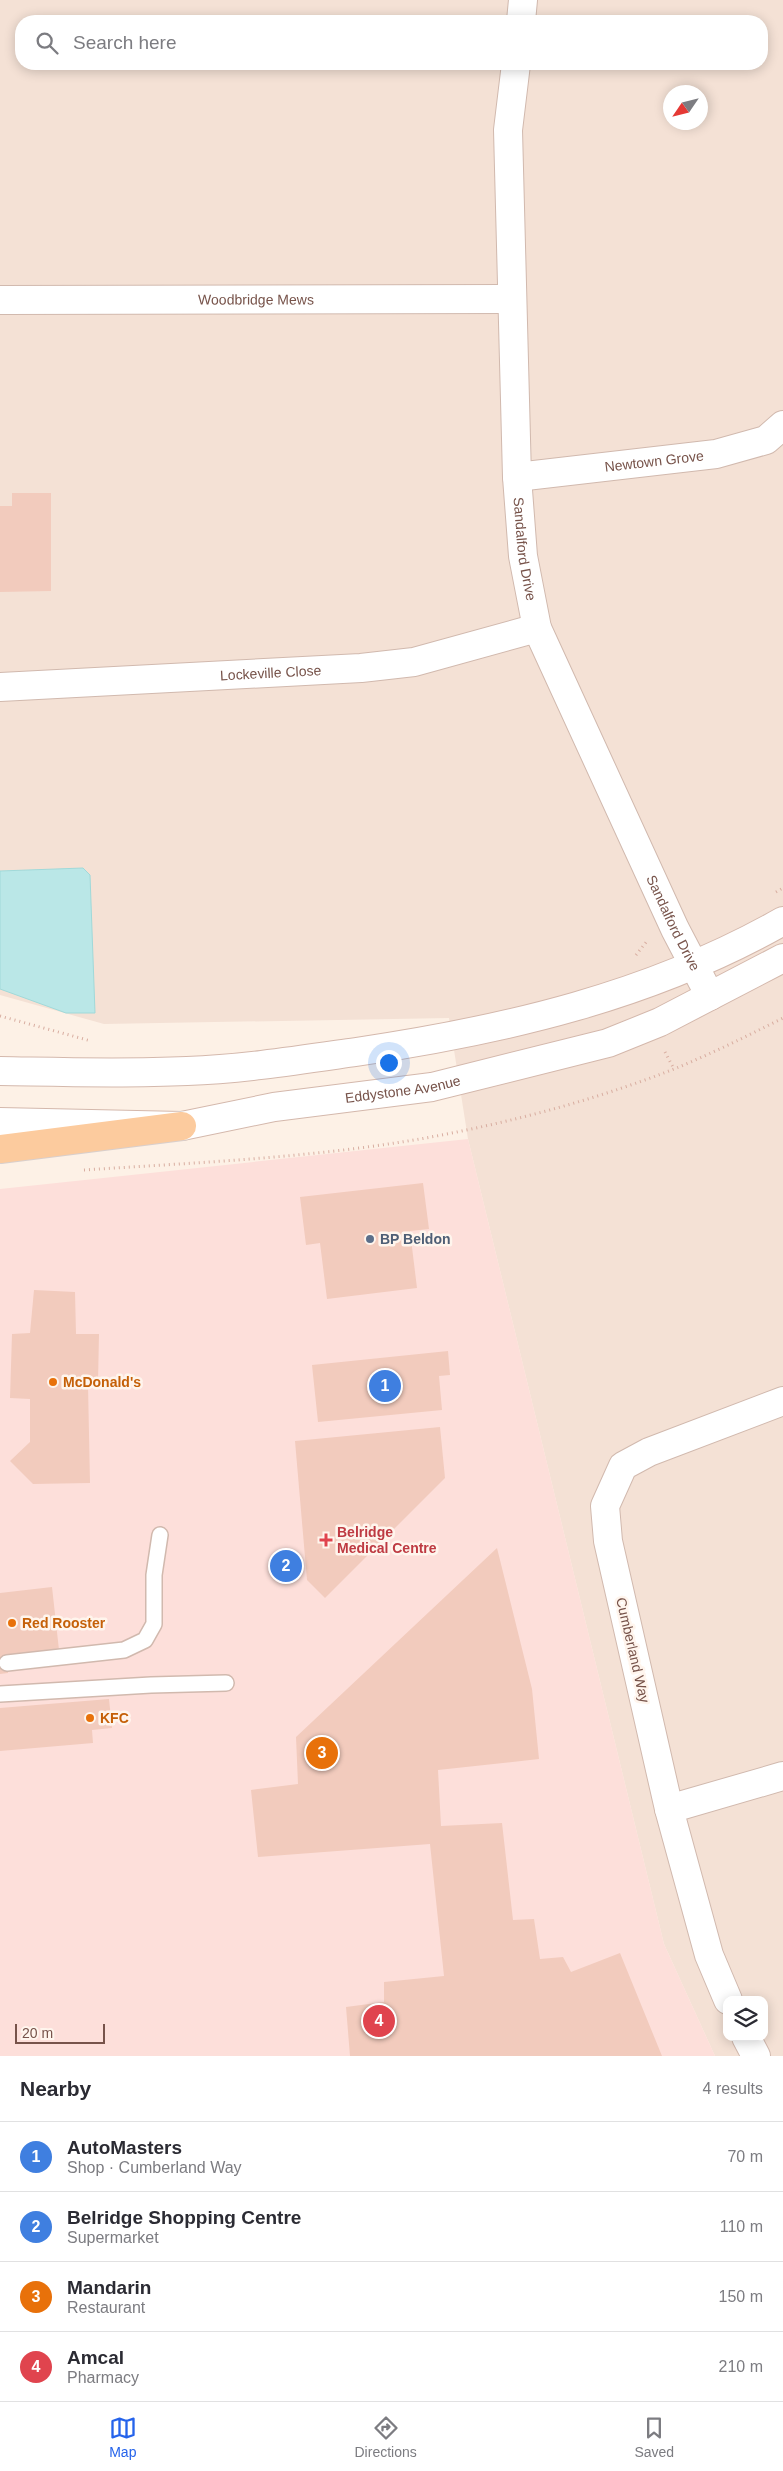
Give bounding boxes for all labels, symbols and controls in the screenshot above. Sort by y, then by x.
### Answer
search box [15,15,768,70]
icon: search [33,29,61,57]
text: Search here [73,32,177,53]
north arrow [663,85,708,130]
street label: Woodbridge Mews [198,291,314,308]
street label: Newtown Grove [604,447,705,475]
street label: Sandalford Drive [511,497,540,602]
street label: Lockeville Close [220,662,322,683]
street label: Sandalford Drive [643,872,703,974]
your location [376,1050,402,1076]
street label: Eddystone Avenue [344,1072,462,1106]
place label: BP Beldon [380,1231,451,1247]
marker: BP Beldon [364,1233,376,1245]
pin: 1 [369,1367,401,1405]
place label: McDonald's [63,1374,141,1390]
marker: McDonald's [47,1376,59,1388]
place label: Belridge Medical Centre [337,1524,437,1556]
marker: Belridge Medical Centre [319,1533,333,1547]
pin: 2 [270,1547,302,1585]
street label: Cumberland Way [613,1596,653,1704]
place label: Red Rooster [22,1615,106,1631]
marker: Red Rooster [6,1617,18,1629]
place label: KFC [100,1710,129,1726]
marker: KFC [84,1712,96,1724]
pin: 3 [306,1734,338,1772]
map controls [723,1996,768,2041]
button: layers [723,1996,768,2041]
pin: 4 [363,2002,395,2040]
scale bar [15,2021,105,2044]
text: 20 m [22,2025,53,2041]
text: Nearby [20,2077,91,2100]
text: 4 results [703,2080,763,2097]
text: AutoMasters [67,2137,182,2158]
text: 1 [32,2148,40,2165]
text: 70 m [727,2148,763,2165]
text: Shop · Cumberland Way [67,2159,242,2176]
text: Belridge Shopping Centre [67,2207,301,2228]
text: 2 [32,2218,40,2235]
text: 110 m [720,2218,763,2235]
text: Supermarket [67,2229,159,2246]
text: Mandarin [67,2277,151,2298]
text: 3 [32,2288,40,2305]
text: 150 m [719,2288,763,2305]
text: Restaurant [67,2299,145,2316]
text: Amcal [67,2347,124,2368]
text: 4 [32,2358,40,2375]
text: 210 m [719,2358,763,2375]
text: Pharmacy [67,2369,139,2386]
tab: Map [109,2414,137,2460]
tab: Directions [355,2414,417,2460]
tab: Saved [634,2414,674,2460]

